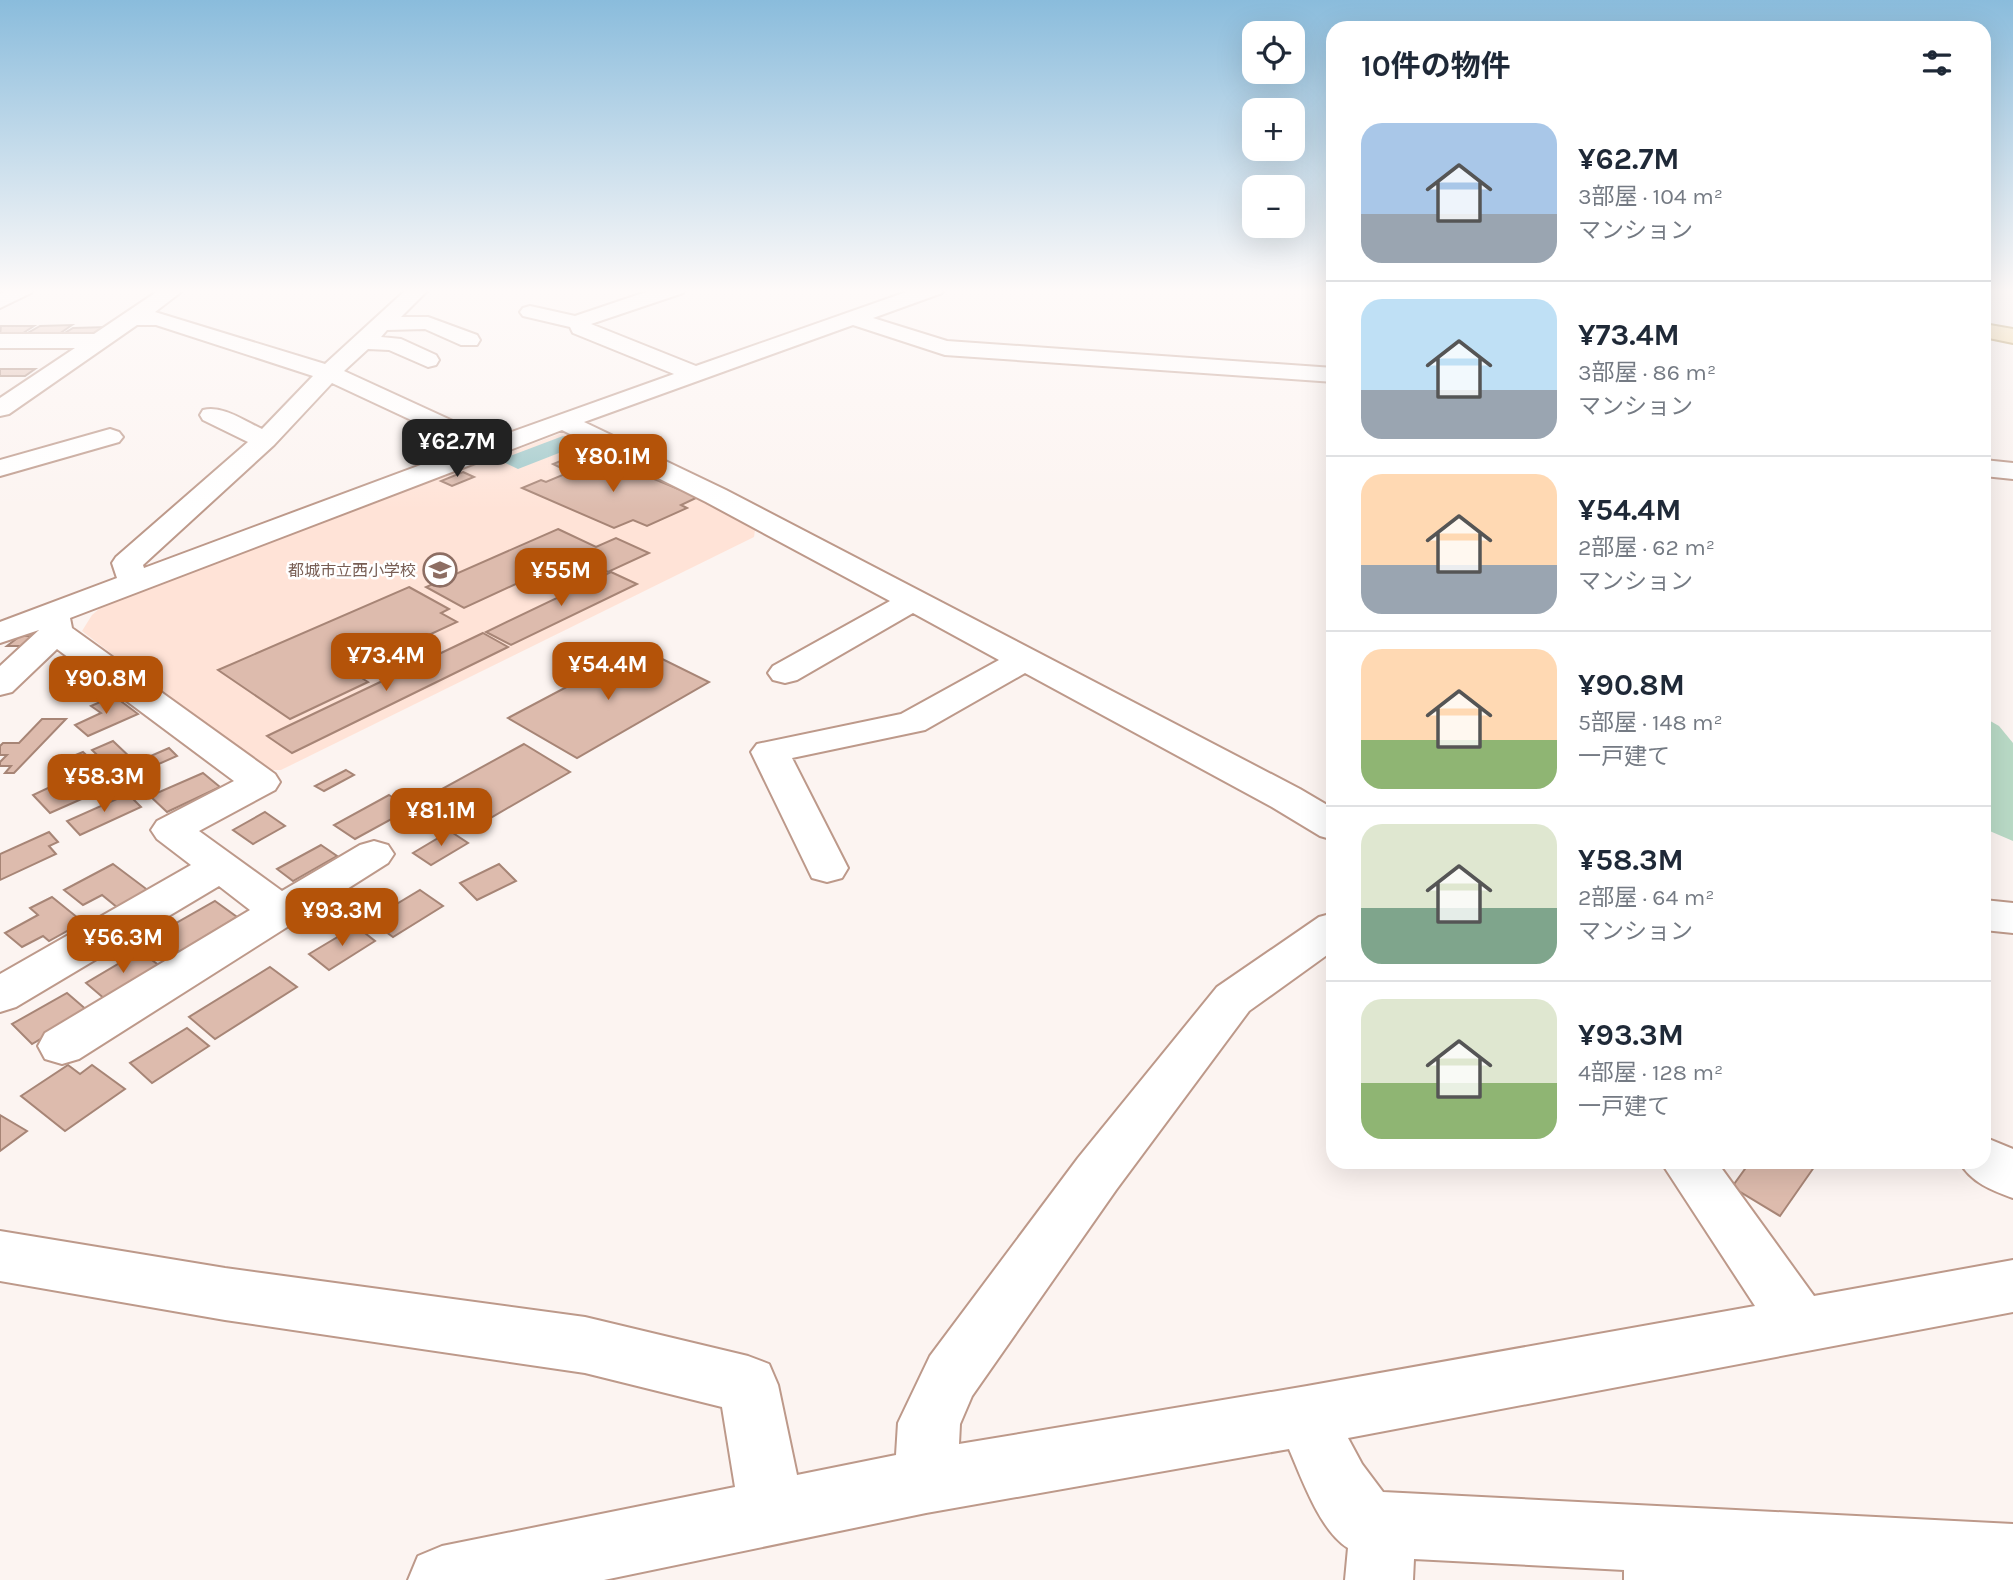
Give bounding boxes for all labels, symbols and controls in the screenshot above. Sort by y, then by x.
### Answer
map controls [1242,21,1305,238]
button: locate [1242,21,1305,84]
icon: filters [1918,44,1956,82]
text: 10件の物件 [1361,48,1511,84]
button: + [1242,98,1305,161]
text: ¥62.7M [1578,141,1680,177]
icon: home [1417,151,1501,235]
button: − [1242,175,1305,238]
text: 3部屋 · 104 m² [1578,183,1723,210]
text: マンション [1578,217,1693,244]
text: ¥73.4M [1578,317,1680,353]
icon: home [1417,327,1501,411]
text: 3部屋 · 86 m² [1578,359,1716,386]
text: マンション [1578,393,1693,420]
pin: ¥62.7M [400,420,514,479]
text: ¥62.7M [418,428,496,455]
pin: ¥80.1M [556,434,670,494]
text: ¥80.1M [575,443,651,470]
text: ¥54.4M [1578,492,1681,528]
icon: home [1417,502,1501,586]
text: 2部屋 · 62 m² [1578,534,1715,561]
pin: ¥55M [520,548,602,608]
school or university icon: 都城市立西小学校 [421,551,459,589]
text: ¥55M [531,557,591,584]
place label: 都城市立西小学校 [288,561,416,580]
text: マンション [1578,568,1693,595]
pin: ¥73.4M [329,634,443,693]
text: ¥73.4M [347,642,425,669]
pin: ¥54.4M [551,642,665,702]
text: ¥54.4M [568,651,648,678]
pin: ¥90.8M [49,656,163,716]
text: ¥90.8M [65,665,147,692]
text: ¥90.8M [1578,667,1685,703]
icon: home [1417,677,1501,761]
text: 5部屋 · 148 m² [1578,709,1723,736]
text: 一戸建て [1578,743,1670,770]
pin: ¥58.3M [47,754,161,814]
text: ¥58.3M [63,763,145,790]
pin: ¥81.1M [384,788,498,848]
text: ¥81.1M [406,797,476,824]
text: ¥58.3M [1578,842,1684,878]
icon: home [1417,852,1501,936]
text: 2部屋 · 64 m² [1578,884,1715,911]
pin: ¥93.3M [285,888,399,948]
text: ¥93.3M [301,897,383,924]
pin: ¥56.3M [66,916,180,975]
text: マンション [1578,918,1693,945]
text: ¥56.3M [83,924,163,951]
text: ¥93.3M [1578,1017,1684,1053]
icon: home [1417,1027,1501,1111]
text: 4部屋 · 128 m² [1578,1059,1723,1086]
text: 一戸建て [1578,1093,1670,1120]

